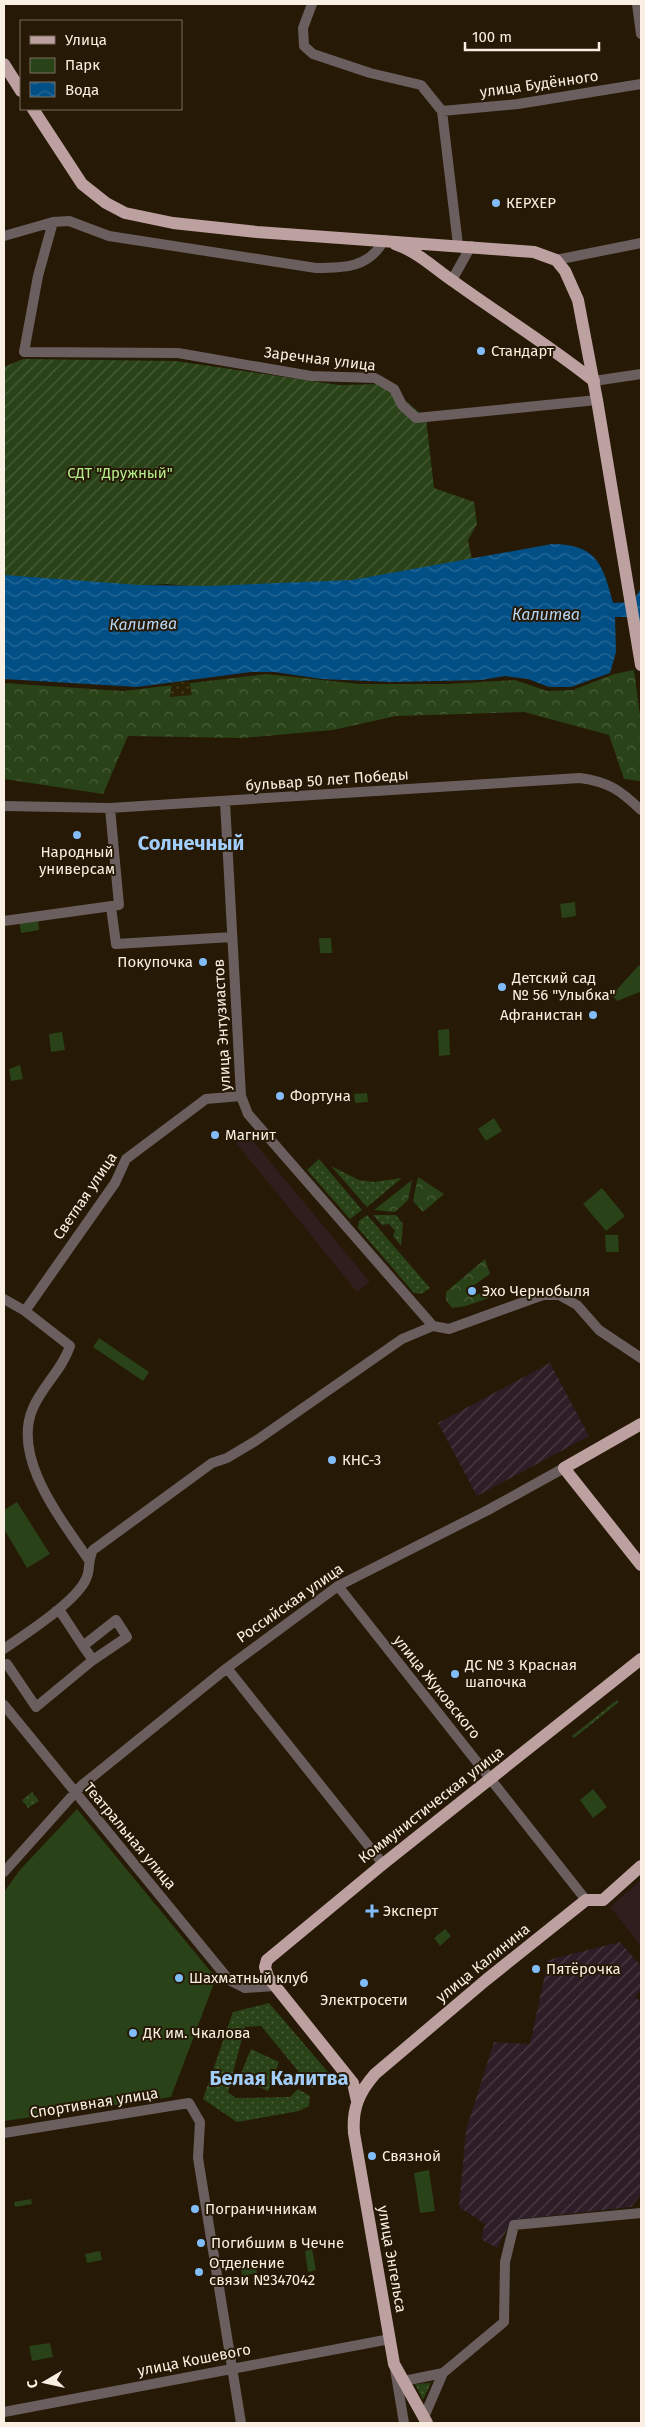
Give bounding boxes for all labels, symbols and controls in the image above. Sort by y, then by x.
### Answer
legend [20,20,182,110]
scale bar [465,20,599,52]
text: 100 m [472,28,512,46]
text: Улица [65,31,107,49]
text: Парк [65,56,100,74]
street label: улица Будённого [479,67,599,101]
text: Вода [65,81,99,99]
place label: КЕРХЕР [506,194,556,212]
marker: КЕРХЕР [490,197,502,209]
place label: Стандарт [491,342,554,360]
street label: Заречная улица [263,343,377,375]
marker: Стандарт [475,345,487,357]
park label: СДТ "Дружный" [67,464,173,482]
water label: Калитва [512,605,580,624]
water label: Калитва [109,614,177,634]
street label: бульвар 50 лет Победы [245,765,409,795]
marker: Народный универсам [71,829,83,841]
district label: Солнечный [138,831,244,855]
place label: Народный универсам [39,843,115,878]
place label: Покупочка [117,953,193,971]
marker: Покупочка [197,956,209,968]
street label: улица Энтузиастов [210,959,234,1091]
place label: Детский сад № 56 "Улыбка" [511,969,616,1004]
marker: Детский сад № 56 "Улыбка" [496,981,508,993]
place label: Афганистан [500,1006,583,1024]
marker: Афганистан [587,1009,599,1021]
place label: Фортуна [290,1087,351,1105]
marker: Фортуна [274,1090,286,1102]
place label: Магнит [225,1126,276,1144]
marker: Магнит [209,1129,221,1141]
street label: Светлая улица [49,1149,121,1243]
place label: Эхо Чернобыля [482,1282,590,1300]
marker: Эхо Чернобыля [466,1285,478,1297]
place label: КНС-3 [342,1451,381,1469]
marker: КНС-3 [326,1454,338,1466]
street label: Российская улица [233,1559,347,1647]
street label: улица Жуковского [390,1631,484,1743]
place label: ДС № 3 Красная шапочка [464,1656,577,1691]
marker: ДС № 3 Красная шапочка [449,1668,461,1680]
street label: Коммунистическая улица [355,1743,507,1867]
street label: Театральная улица [80,1779,180,1893]
place label: Эксперт [383,1902,438,1920]
marker: Эксперт [365,1904,379,1918]
street label: улица Калинина [433,1920,533,2006]
place label: Пятёрочка [546,1960,621,1978]
marker: Пятёрочка [530,1963,542,1975]
place label: Шахматный клуб [189,1969,308,1987]
marker: Шахматный клуб [173,1972,185,1984]
marker: Электросети [358,1977,370,1989]
place label: Электросети [320,1991,408,2009]
place label: ДК им. Чкалова [142,2024,250,2042]
marker: ДК им. Чкалова [127,2027,139,2039]
district label: Белая Калитва [210,2066,348,2090]
street label: Спортивная улица [29,2084,159,2122]
place label: Связной [382,2147,441,2165]
marker: Связной [366,2150,378,2162]
place label: Пограничникам [205,2200,317,2218]
marker: Пограничникам [189,2203,201,2215]
street label: улица Энгельса [374,2204,410,2314]
place label: Погибшим в Чечне [211,2234,344,2252]
marker: Погибшим в Чечне [195,2237,207,2249]
place label: Отделение связи №347042 [209,2254,315,2289]
marker: Отделение связи №347042 [193,2266,205,2278]
street label: улица Кошевого [136,2340,252,2380]
north arrow [20,2357,70,2407]
text: С [24,2379,42,2389]

